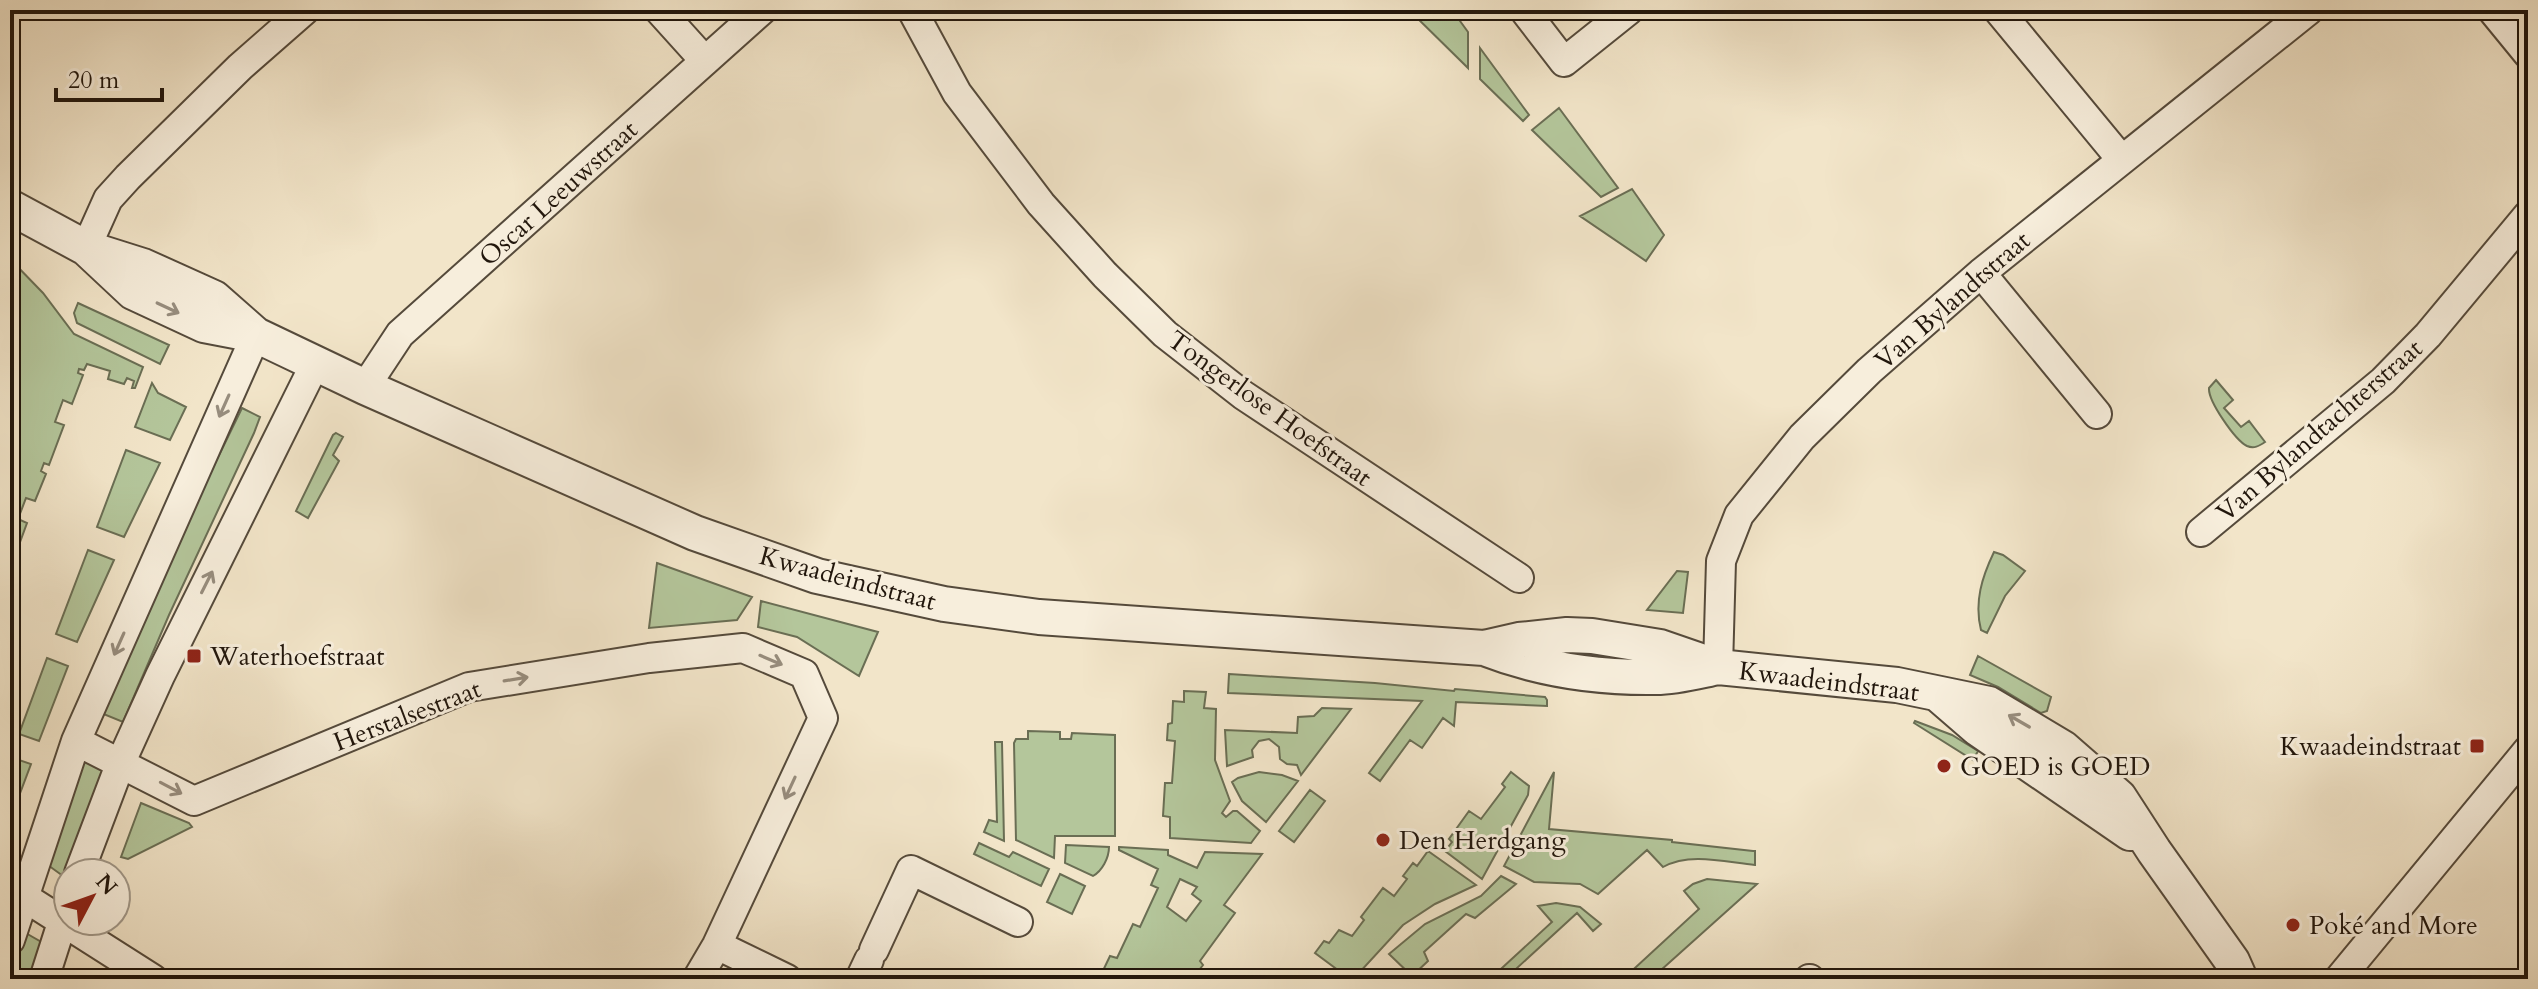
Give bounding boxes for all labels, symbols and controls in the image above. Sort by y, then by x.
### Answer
scale bar [56,52,162,102]
text: 20 m [68,64,120,97]
street label: Oscar Leeuwstraat [471,113,645,274]
street label: Van Bylandtstraat [1867,223,2037,378]
one-way arrow [156,301,180,316]
street label: Tongerlose Hoefstraat [1161,322,1379,494]
street label: Van Bylandtachterstraat [2209,331,2430,530]
one-way arrow [216,393,231,418]
street label: Kwaadeindstraat [756,538,940,619]
one-way arrow [200,570,215,594]
one-way arrow [111,632,126,656]
place label: Waterhoefstraat [209,639,385,674]
marker: Waterhoefstraat [185,647,203,665]
one-way arrow [758,653,783,668]
street label: Kwaadeindstraat [1737,653,1921,710]
street label: Herstalsestraat [328,671,486,760]
one-way arrow [503,671,528,686]
one-way arrow [2008,713,2031,729]
place label: Kwaadeindstraat [2280,729,2461,764]
marker: Kwaadeindstraat [2468,737,2486,755]
place label: GOED is GOED [1960,749,2150,784]
marker: GOED is GOED [1935,757,1953,775]
one-way arrow [782,776,797,800]
one-way arrow [158,781,182,797]
place label: Den Herdgang [1399,823,1566,858]
marker: Den Herdgang [1374,831,1392,849]
north arrow [52,857,132,937]
text: N [89,867,124,902]
place label: Poké and More [2309,908,2478,943]
marker: Poké and More [2284,916,2302,934]

